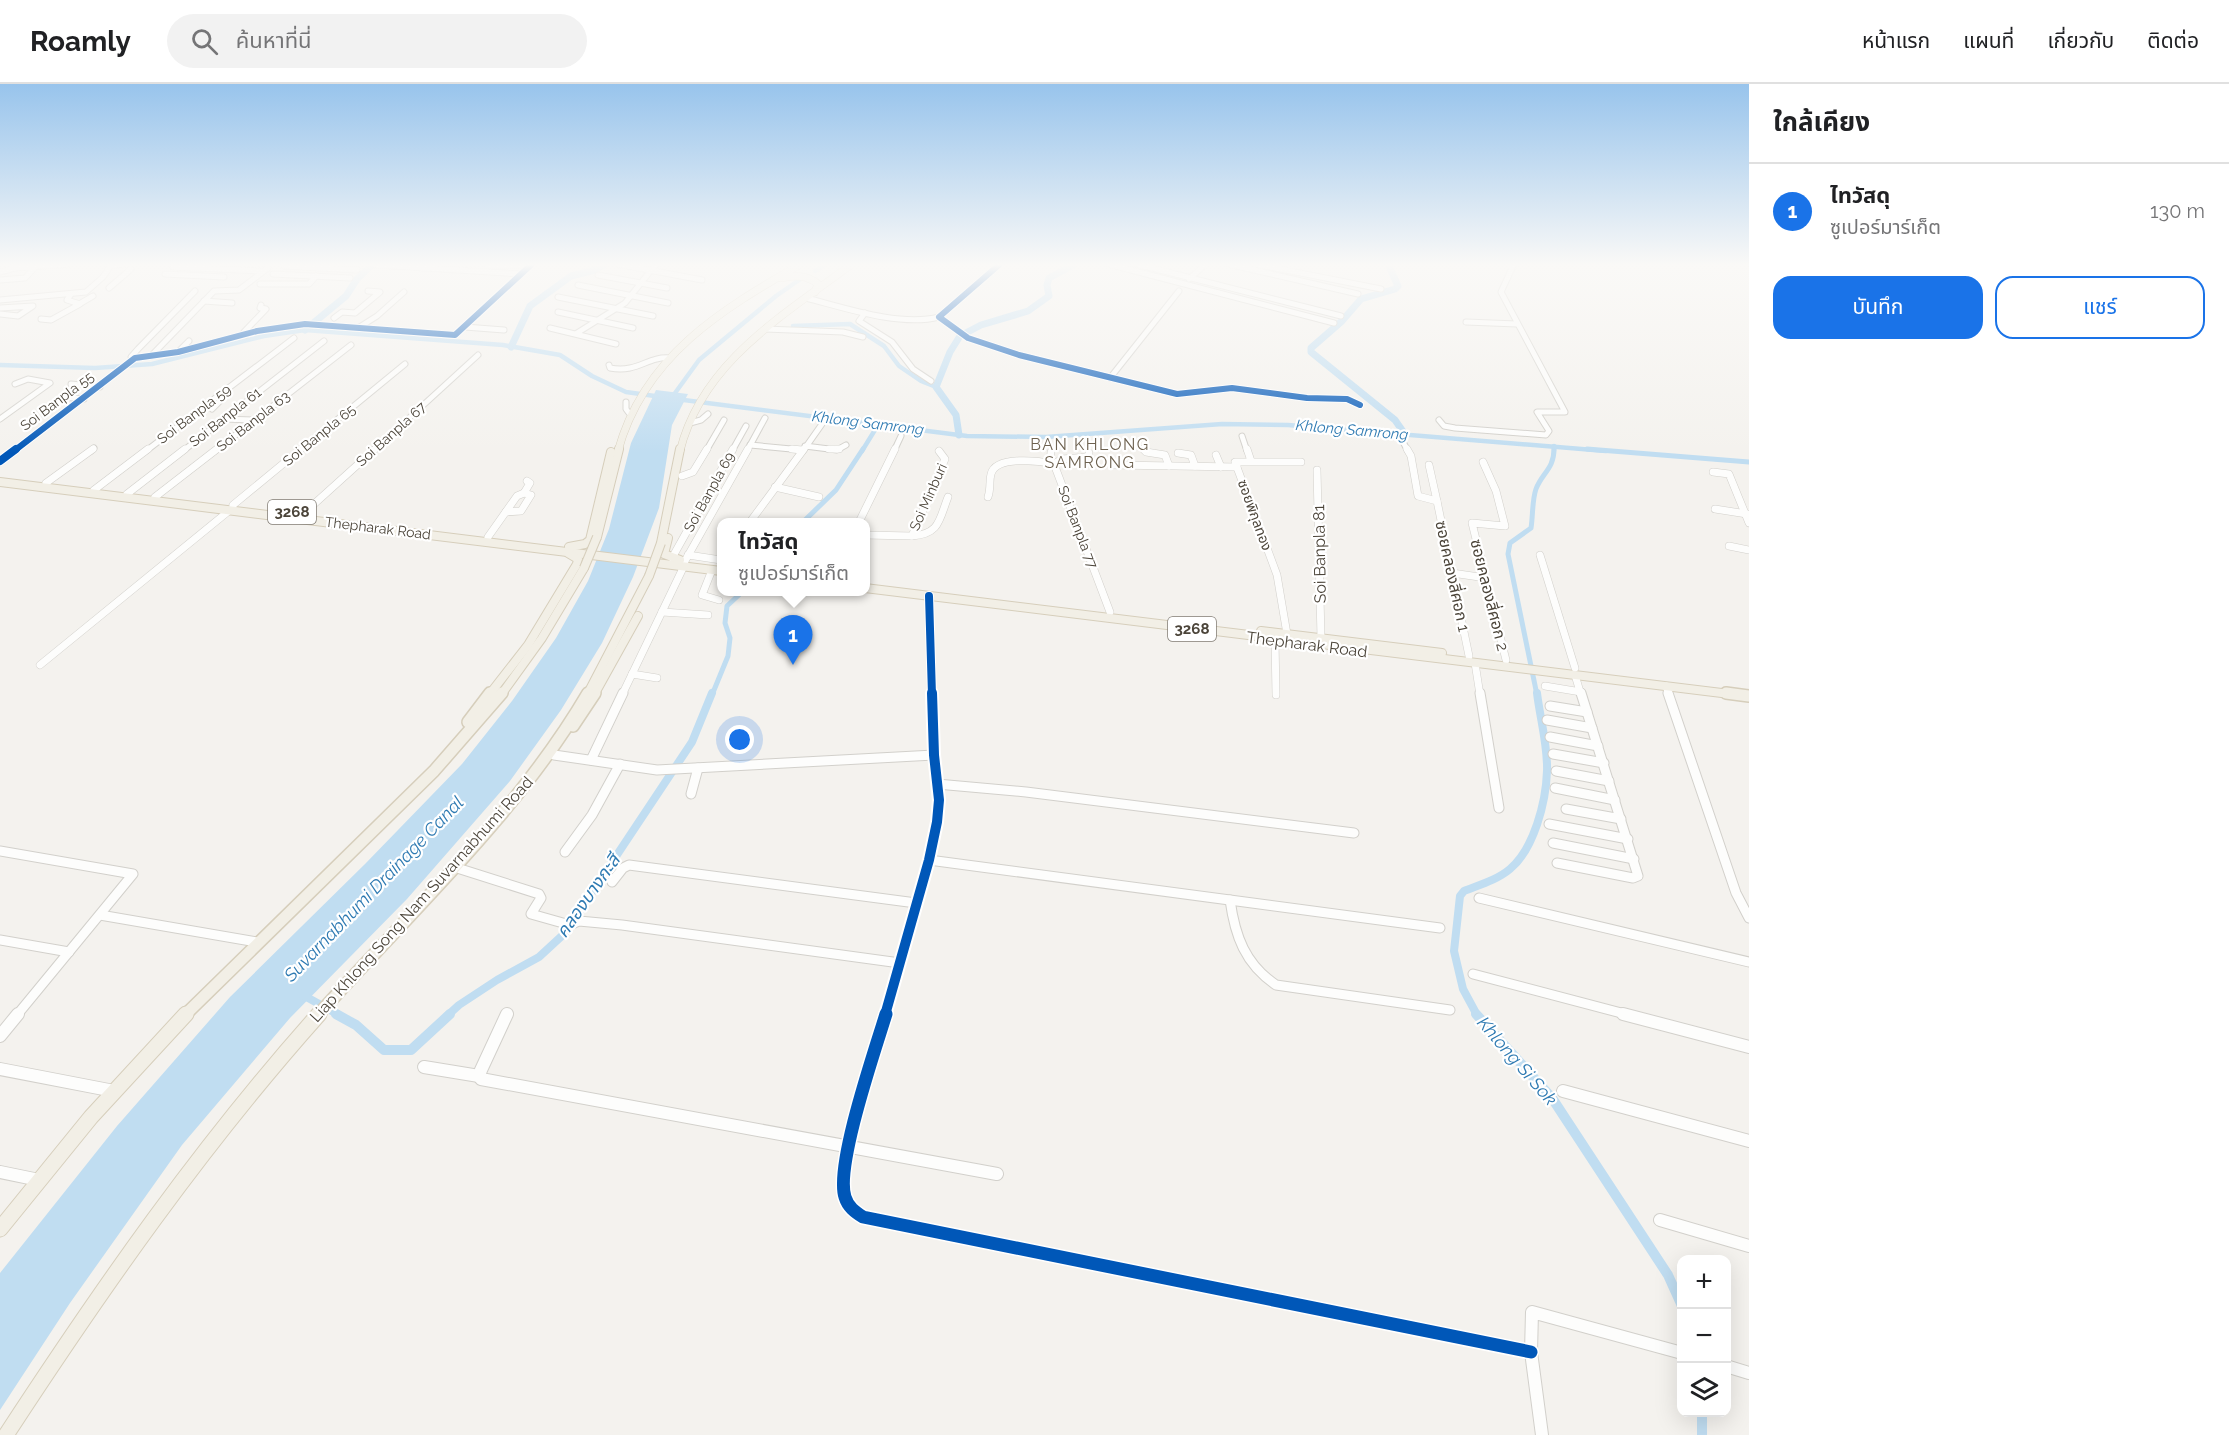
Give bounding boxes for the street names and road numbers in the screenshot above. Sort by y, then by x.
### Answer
street label: Soi Banpla 55 [17,368,97,434]
street label: Soi Banpla 59 [154,381,234,447]
street label: Soi Banpla 61 [186,384,264,450]
street label: Soi Banpla 63 [213,388,293,454]
street label: Soi Banpla 67 [353,398,429,469]
street label: Soi Banpla 65 [280,401,359,469]
street label: Soi Banpla 69 [680,449,738,535]
street label: Soi Minburi [906,461,950,533]
street label: ซอยพิกุลทอง [1234,477,1275,553]
street label: Soi Banpla 77 [1055,483,1101,571]
road number: 3268 [268,500,316,524]
street label: Soi Banpla 81 [1309,504,1330,604]
street label: Thepharak Road [324,514,432,542]
street label: ซอยคลองสี่ศอก 1 [1431,518,1476,634]
street label: ซอยคลองสี่ศอก 2 [1466,537,1515,653]
road number: 3268 [1168,617,1216,641]
street label: Thepharak Road [1245,628,1369,661]
street label: Liap Khlong Song Nam Suvarnabhumi Road [306,773,537,1026]

